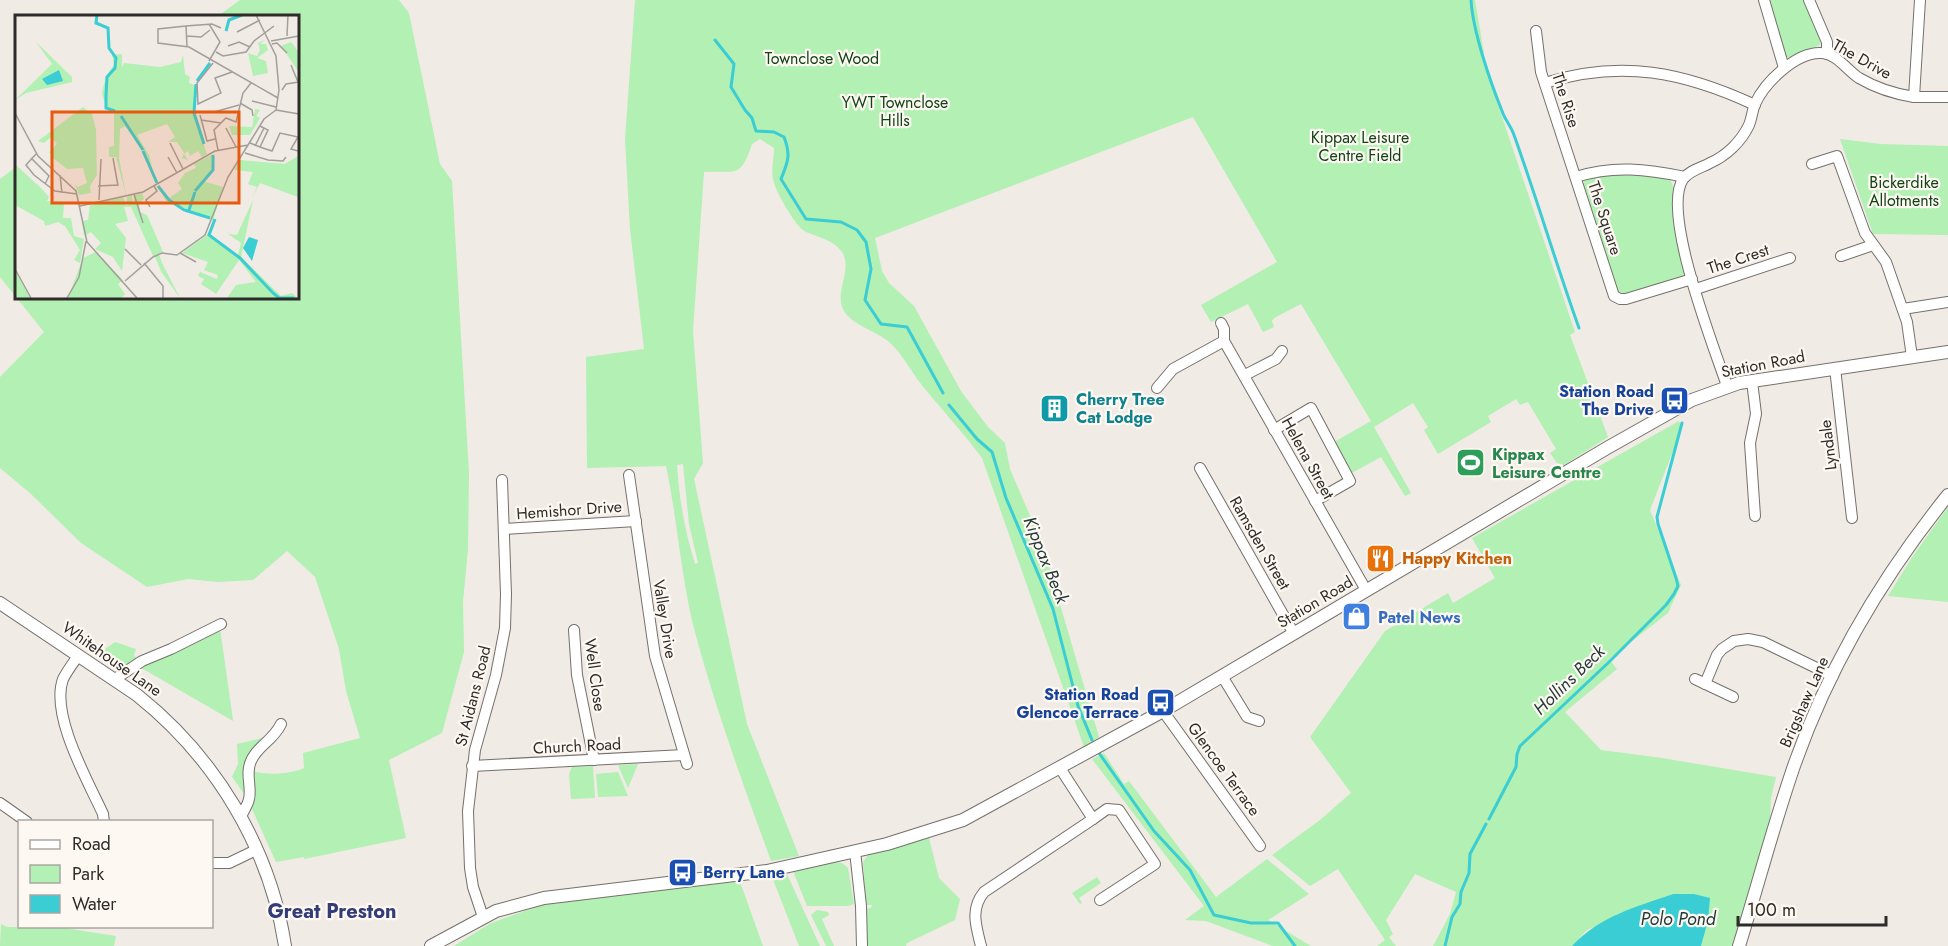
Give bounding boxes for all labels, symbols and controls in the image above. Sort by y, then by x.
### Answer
inset map [15,15,298,298]
street label: The Drive [1828,33,1896,85]
park label: Townclose Wood [765,47,879,70]
street label: The Rise [1546,69,1586,131]
park label: YWT Townclose Hills [842,91,948,132]
park label: Kippax Leisure Centre Field [1311,126,1409,167]
park label: Bickerdike Allotments [1869,171,1939,212]
street label: The Square [1582,178,1628,258]
street label: The Crest [1704,238,1772,280]
street label: Station Road [1719,345,1807,383]
place label: Station Road The Drive [1559,380,1654,421]
bus stop icon: Station Road The Drive [1659,384,1691,416]
place label: Cherry Tree Cat Lodge [1076,388,1165,429]
building icon: Cherry Tree Cat Lodge [1039,392,1071,424]
street label: Helena Street [1276,413,1340,503]
street label: Lyndale [1814,418,1842,472]
place label: Kippax Leisure Centre [1492,443,1601,484]
sports icon: Kippax Leisure Centre [1455,447,1487,479]
street label: Ramsden Street [1224,492,1296,594]
street label: Hemishor Drive [515,495,623,525]
water label: Kippax Beck [1017,513,1076,609]
restaurant icon: Happy Kitchen [1365,542,1397,574]
place label: Happy Kitchen [1402,547,1512,570]
street label: Station Road [1273,570,1357,634]
street label: Valley Drive [647,578,683,660]
shop icon: Patel News [1341,601,1373,633]
place label: Patel News [1378,606,1461,629]
street label: Whitehouse Lane [57,616,167,702]
street label: Well Close [579,637,611,713]
water label: Hollins Beck [1527,638,1612,721]
street label: St Aidans Road [449,643,497,749]
street label: Brigshaw Lane [1774,653,1834,751]
place label: Station Road Glencoe Terrace [1017,683,1139,724]
bus stop icon: Station Road Glencoe Terrace [1144,687,1176,719]
street label: Glencoe Terrace [1182,717,1266,821]
street label: Church Road [532,732,622,760]
legend [18,820,213,928]
text: Road [72,831,111,857]
bus stop icon: Berry Lane [666,856,698,888]
text: Park [72,861,104,887]
place label: Berry Lane [703,861,785,884]
scale bar [1738,889,1886,927]
text: Water [72,891,117,917]
district label: Great Preston [267,897,397,926]
text: 100 m [1747,897,1796,923]
water label: Polo Pond [1640,906,1717,932]

